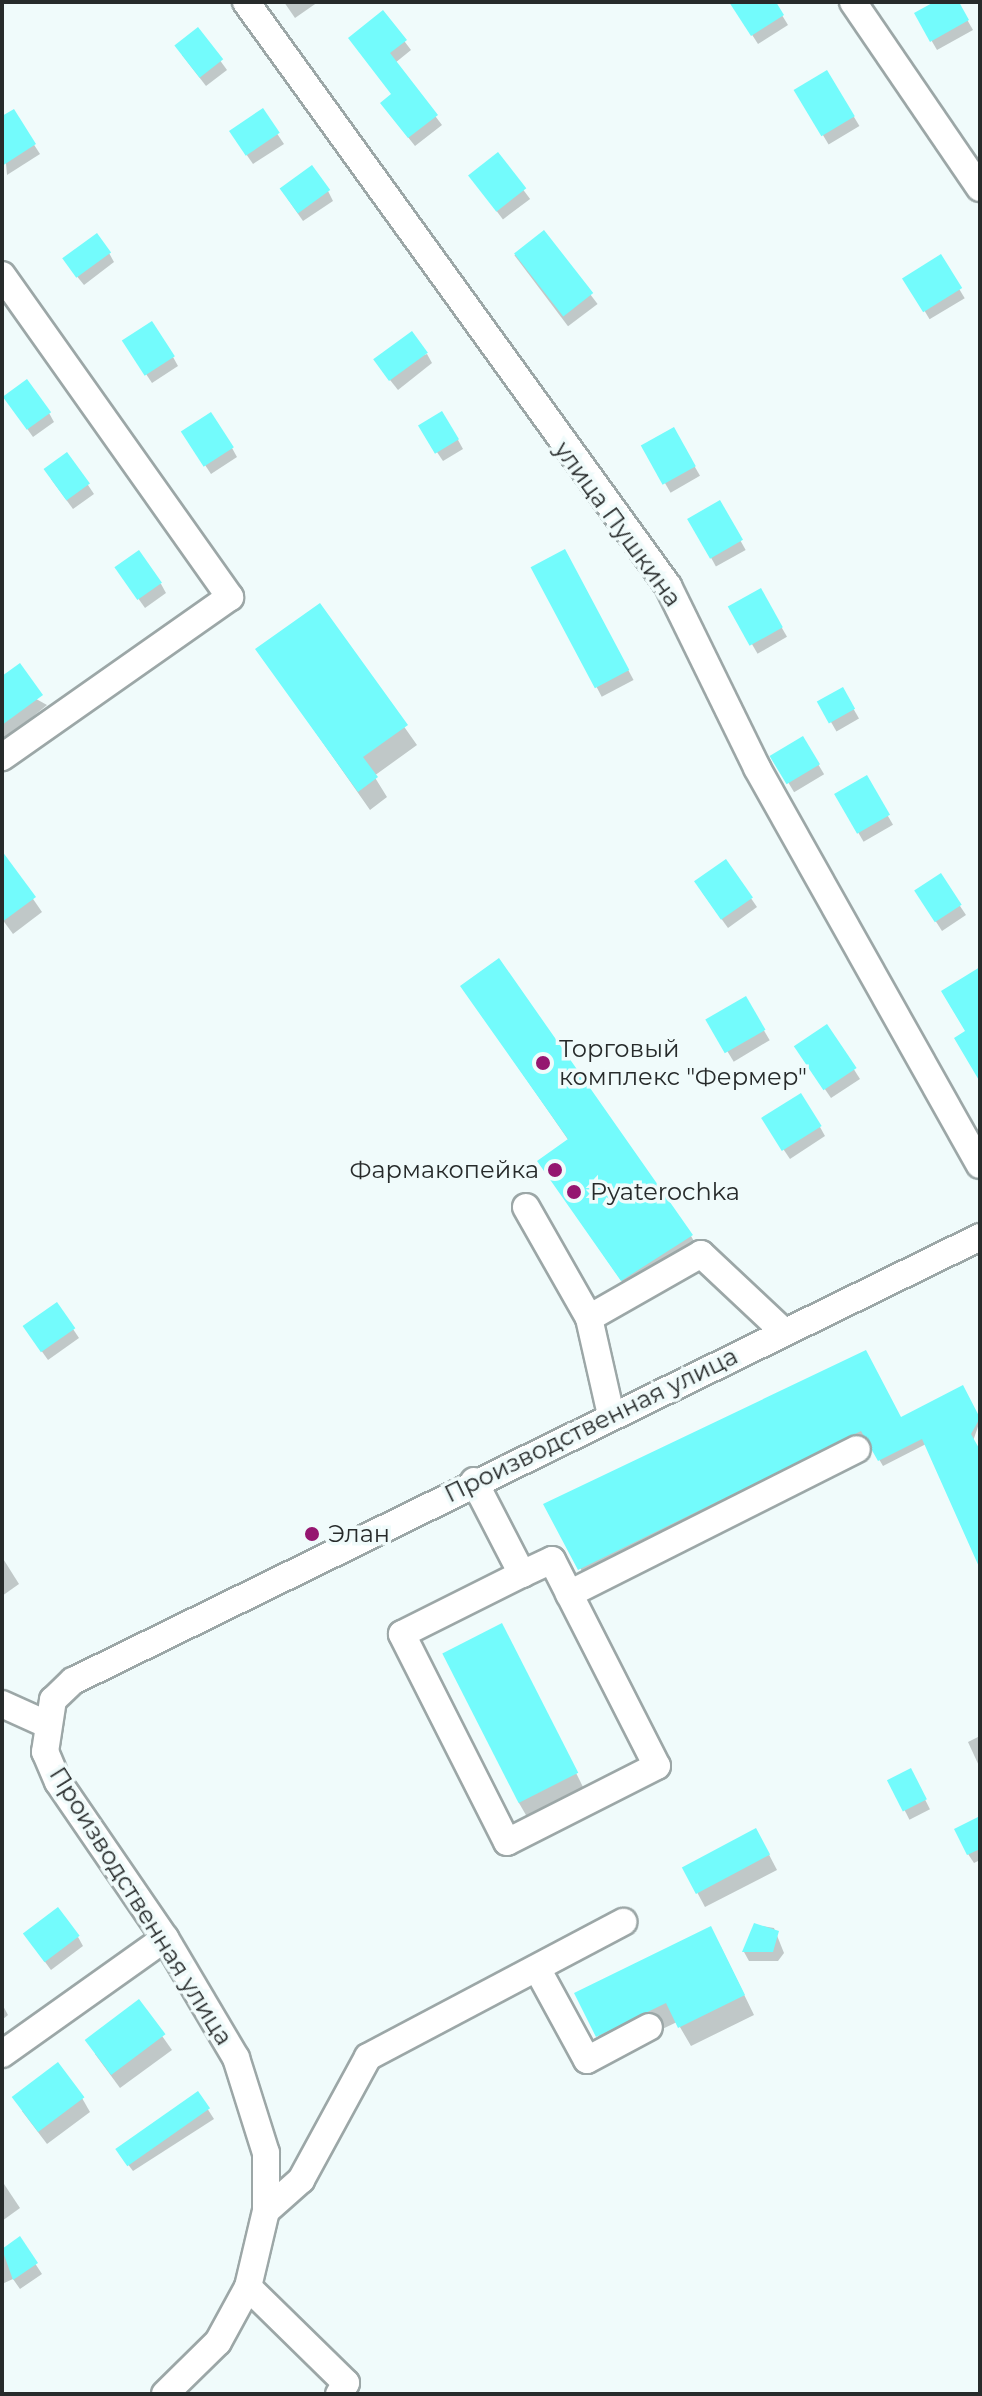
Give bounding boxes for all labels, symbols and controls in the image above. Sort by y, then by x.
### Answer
street label: улица Пушкина [548,436,688,612]
place label: Торговый комплекс "Фермер" [559,1035,807,1091]
marker: Торговый комплекс "Фермер" [534,1054,552,1072]
place label: Фармакопейка [350,1156,539,1184]
marker: Фармакопейка [546,1161,564,1179]
place label: Pyaterochka [590,1178,740,1206]
marker: Pyaterochka [565,1183,583,1201]
street label: Производственная улица [440,1341,742,1509]
place label: Элан [328,1520,390,1548]
marker: Элан [303,1525,321,1543]
street label: Производственная улица [43,1762,239,2050]

